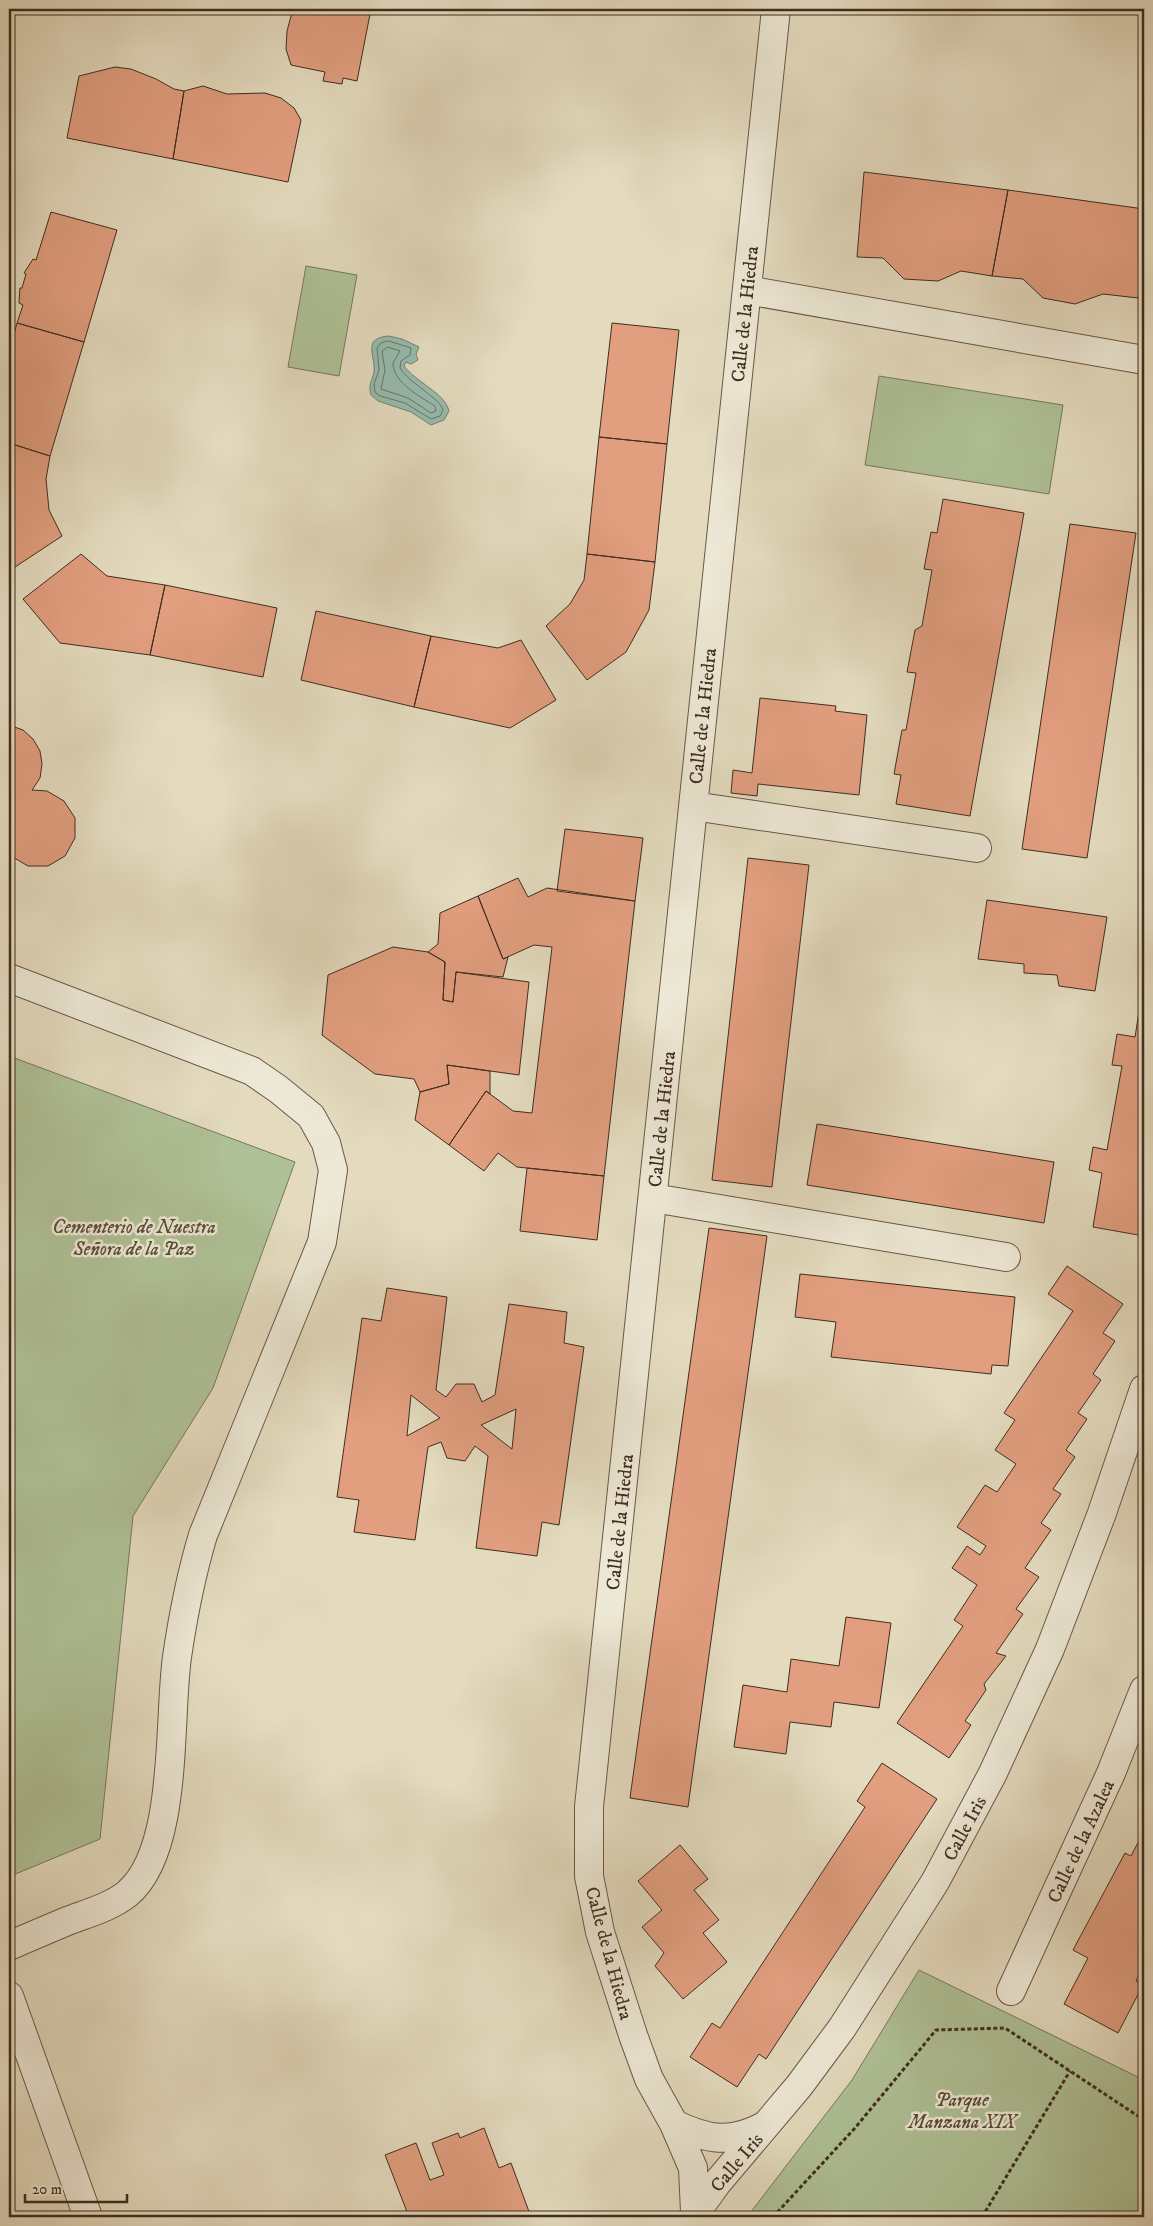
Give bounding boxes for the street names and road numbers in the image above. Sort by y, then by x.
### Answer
street label: Calle de la Hiedra [727,245,764,383]
street label: Calle de la Hiedra [685,647,722,785]
street label: Calle de la Hiedra [644,1050,681,1188]
street label: Calle de la Hiedra [602,1453,639,1591]
street label: Calle de la Azalea [1043,1776,1120,1907]
street label: Calle Iris [939,1792,992,1865]
street label: Calle de la Hiedra [580,1884,637,2022]
street label: Calle Iris [706,2129,769,2197]

